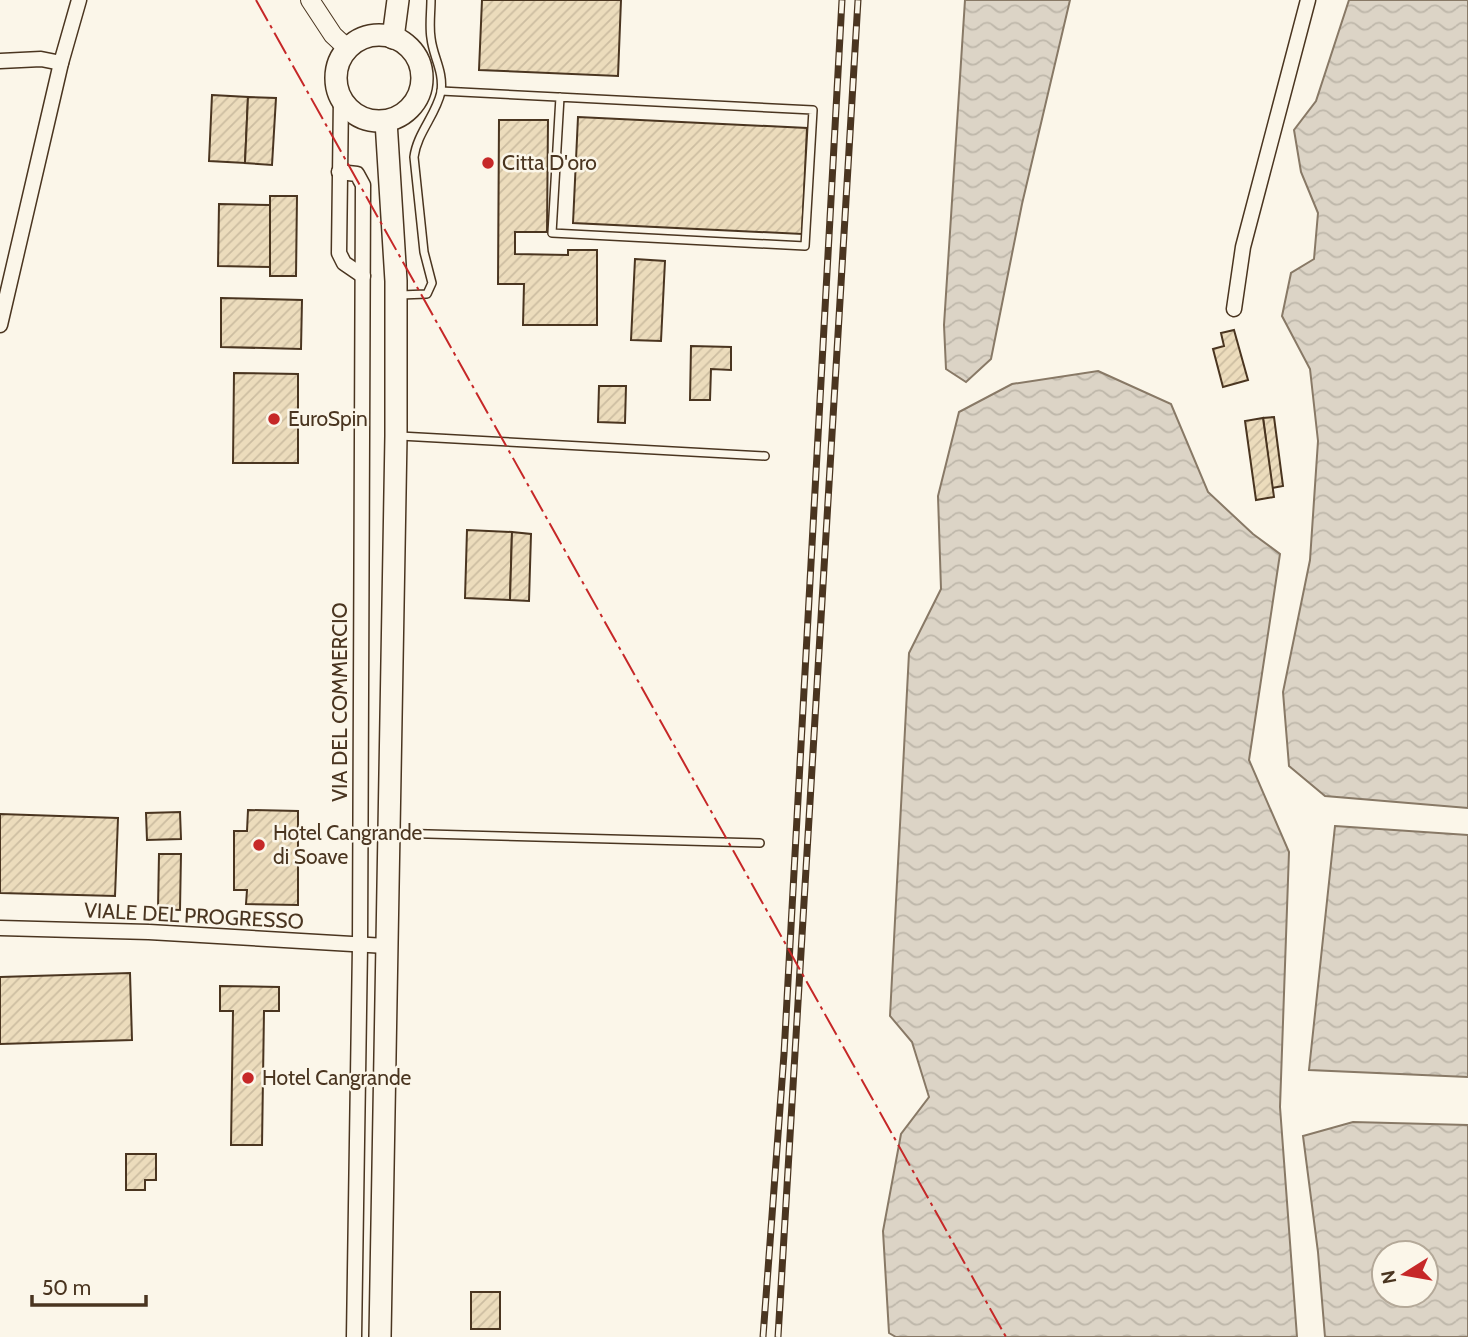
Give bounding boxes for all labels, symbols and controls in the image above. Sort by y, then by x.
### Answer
place label: Citta D'oro [502,150,597,175]
marker: Citta D'oro [480,155,496,171]
place label: EuroSpin [288,406,368,431]
marker: EuroSpin [266,411,282,427]
street label: VIA DEL COMMERCIO [327,602,352,802]
place label: Hotel Cangrande di Soave [273,820,423,869]
marker: Hotel Cangrande di Soave [251,837,267,853]
street label: VIALE DEL PROGRESSO [83,897,305,934]
place label: Hotel Cangrande [262,1065,412,1090]
marker: Hotel Cangrande [240,1070,256,1086]
north arrow [1370,1239,1440,1309]
scale bar [32,1264,145,1308]
text: N [1376,1268,1401,1286]
text: 50 m [42,1275,91,1300]

